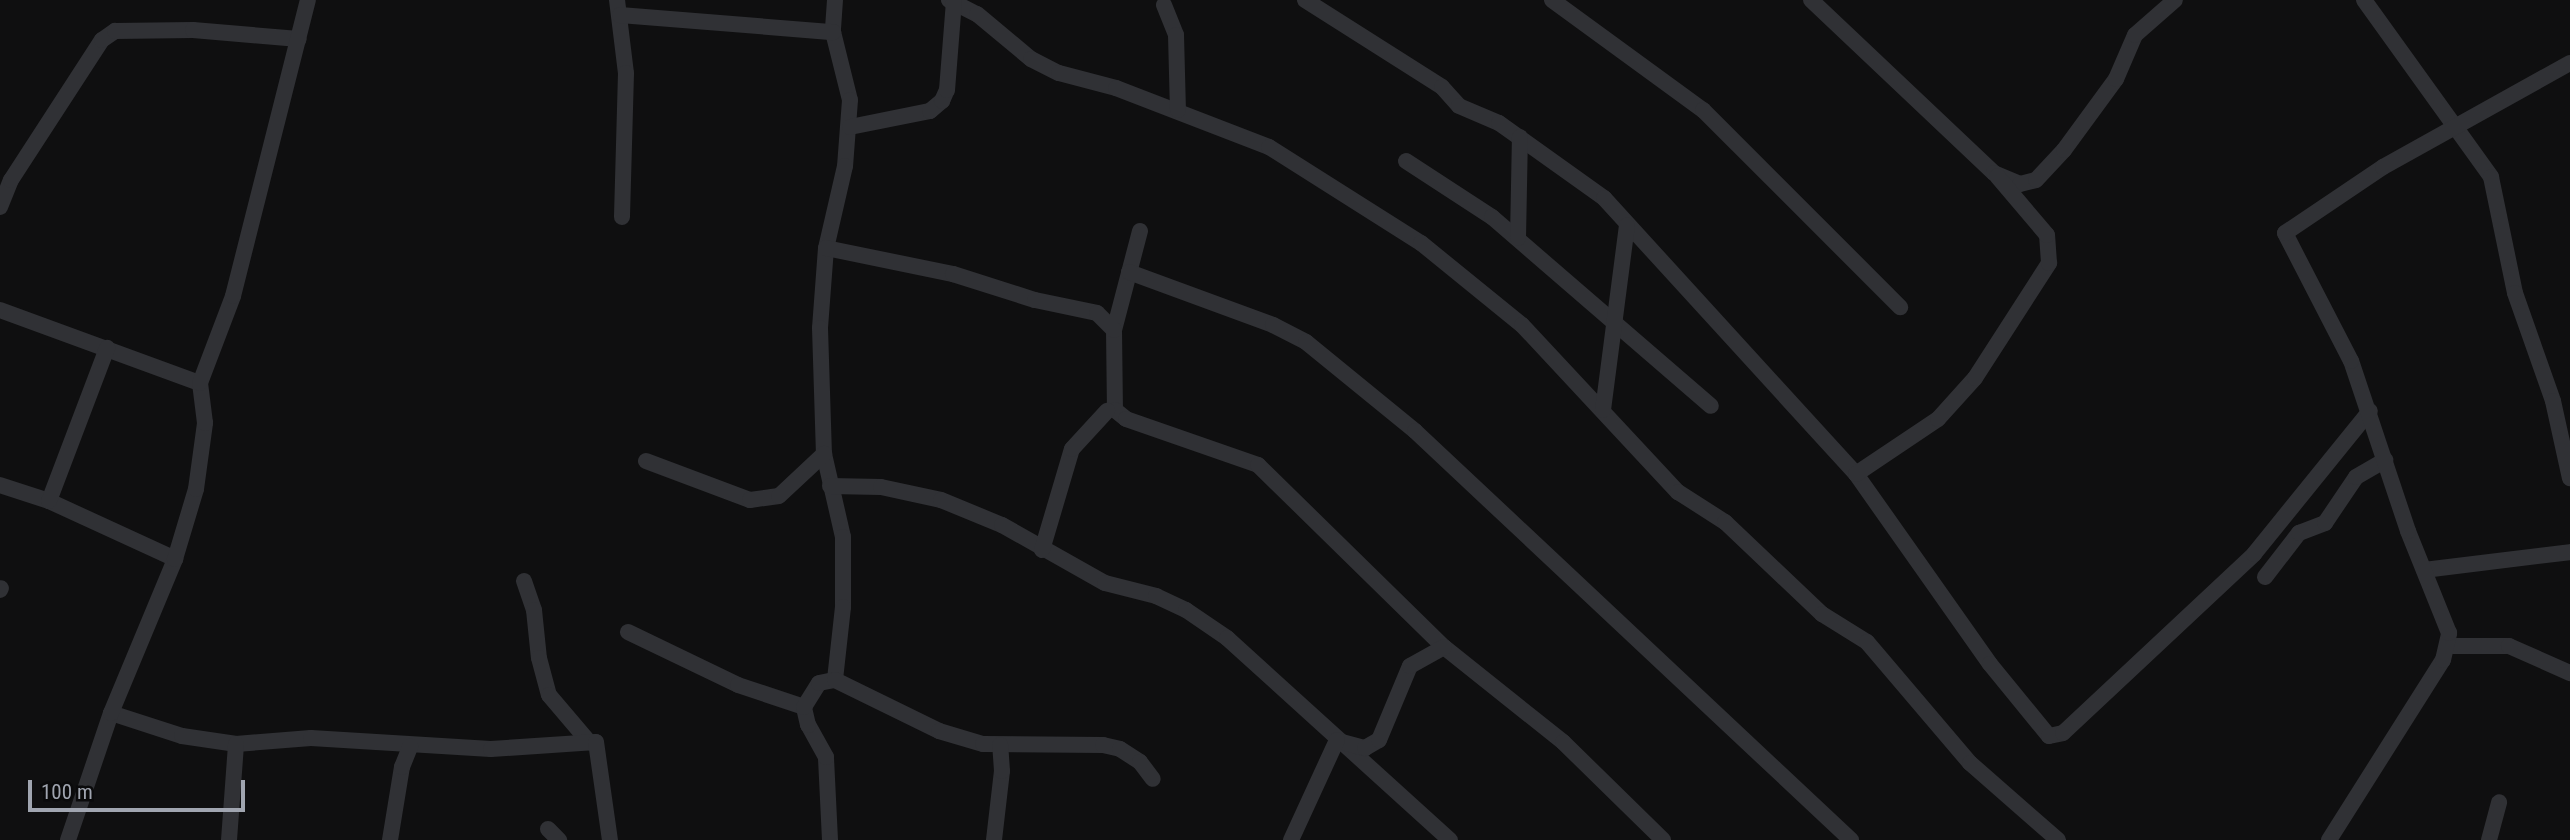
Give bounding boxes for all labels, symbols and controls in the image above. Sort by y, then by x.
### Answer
scale bar [32,766,248,810]
text: 100 m [41,780,93,804]

